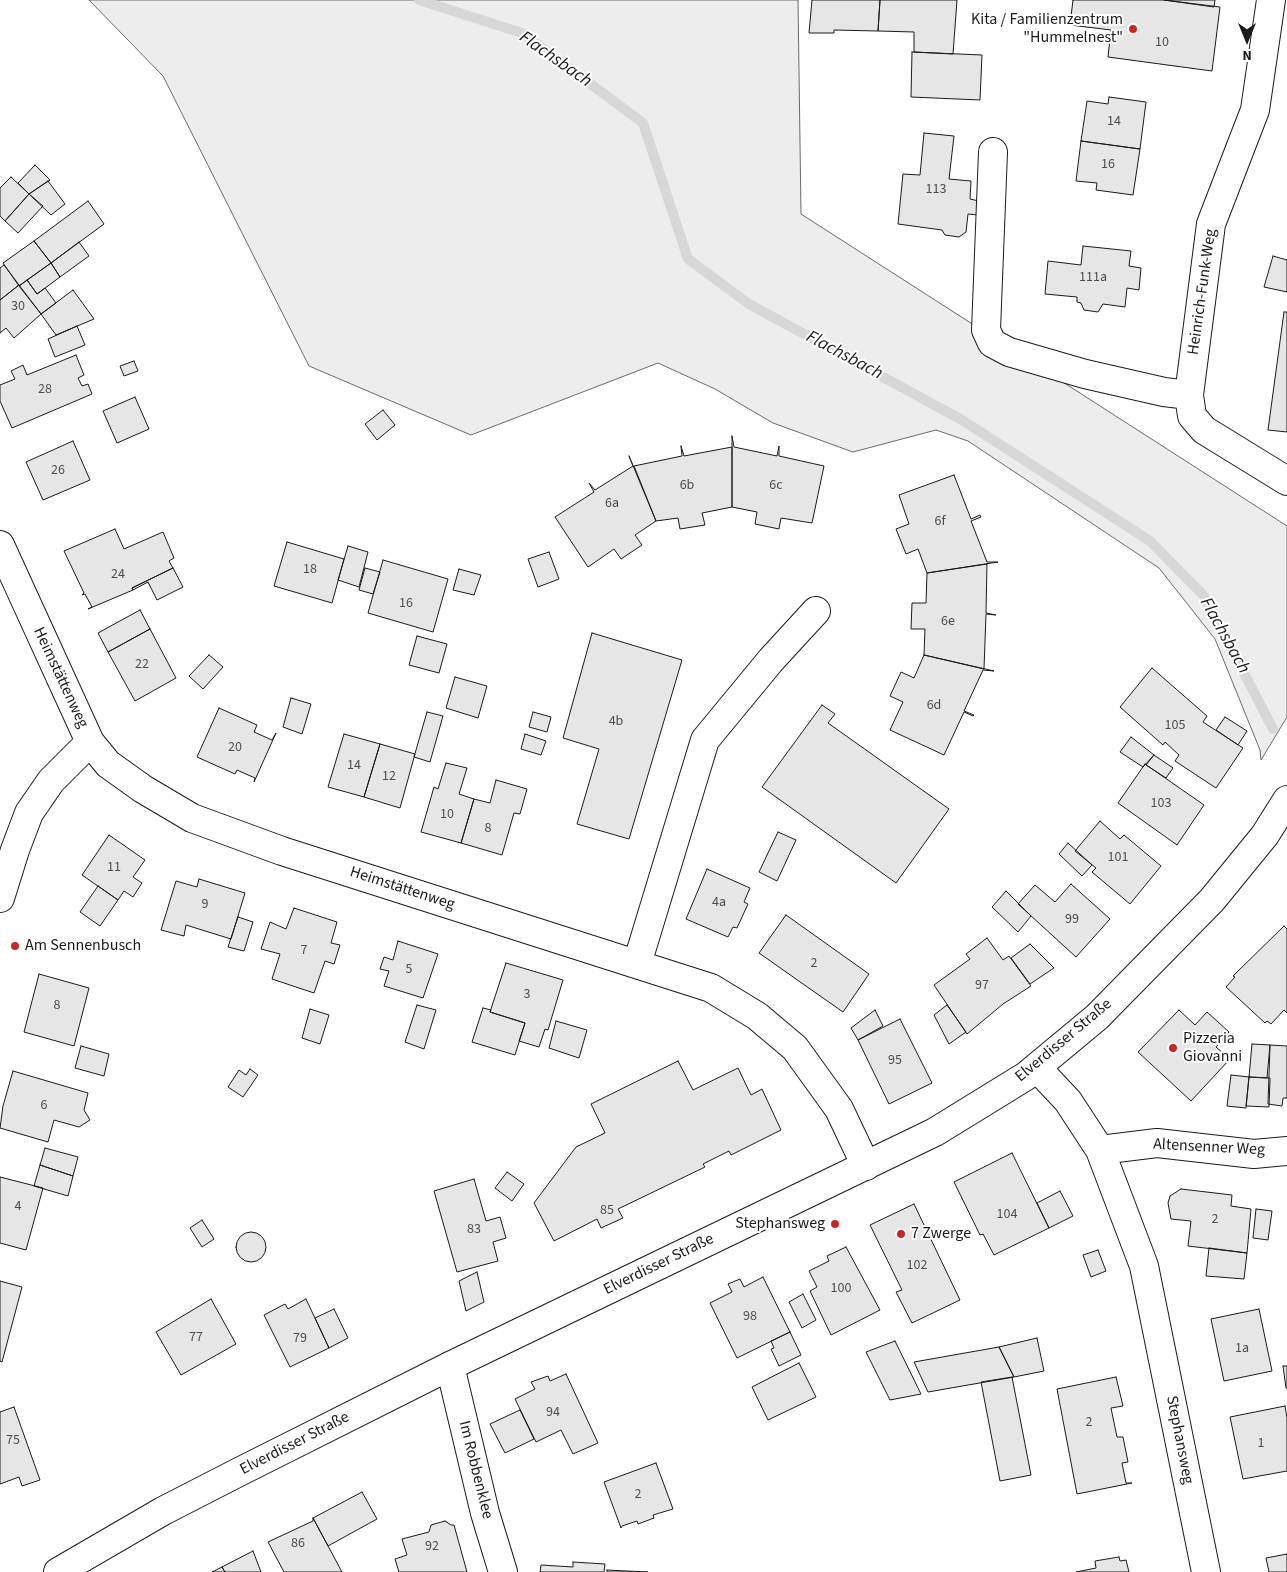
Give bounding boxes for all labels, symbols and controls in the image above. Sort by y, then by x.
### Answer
place label: Kita / Familienzentrum "Hummelnest" [971,10,1123,48]
north arrow [1222,15,1272,65]
marker: Kita / Familienzentrum "Hummelnest" [1127,23,1139,35]
water label: Flachsbach [515,27,595,93]
house number: 10 [1155,35,1169,51]
text: N [1242,45,1252,65]
house number: 14 [1107,114,1121,130]
house number: 16 [1101,157,1115,173]
house number: 113 [926,182,946,198]
street label: Heinrich-Funk-Weg [1185,228,1221,356]
house number: 111a [1079,270,1107,286]
house number: 30 [11,299,25,315]
water label: Flachsbach [802,327,886,385]
house number: 28 [38,382,52,398]
house number: 26 [51,463,65,479]
house number: 6b [680,478,694,494]
house number: 6c [769,478,783,494]
house number: 6a [605,496,619,512]
house number: 6f [934,514,946,530]
house number: 18 [303,562,317,578]
house number: 24 [111,567,125,583]
water label: Flachsbach [1194,594,1254,678]
house number: 16 [399,596,413,612]
house number: 6e [941,614,955,630]
street label: Heimstättenweg [28,624,92,732]
house number: 22 [135,657,149,673]
house number: 6d [927,698,941,714]
house number: 4b [609,714,623,730]
house number: 105 [1165,718,1185,734]
house number: 20 [228,740,242,756]
house number: 14 [347,758,361,774]
house number: 12 [382,769,396,785]
house number: 103 [1151,796,1171,812]
house number: 10 [440,807,454,823]
house number: 8 [485,821,491,837]
house number: 101 [1108,850,1128,866]
house number: 11 [107,860,121,876]
street label: Heimstättenweg [347,863,457,915]
house number: 4a [712,895,726,911]
house number: 9 [202,897,208,913]
house number: 99 [1065,912,1079,928]
place label: Am Sennenbusch [25,936,141,956]
marker: Am Sennenbusch [9,940,21,952]
house number: 7 [301,943,307,959]
house number: 2 [811,956,817,972]
house number: 5 [406,962,412,978]
house number: 97 [975,978,989,994]
house number: 3 [524,987,530,1003]
street label: Elverdisser Straße [1012,995,1116,1087]
house number: 8 [54,998,60,1014]
place label: Pizzeria Giovanni [1183,1029,1242,1067]
marker: Pizzeria Giovanni [1167,1042,1179,1054]
house number: 95 [888,1053,902,1069]
house number: 6 [41,1098,47,1114]
street label: Altensenner Weg [1153,1135,1265,1161]
house number: 4 [15,1199,21,1215]
house number: 85 [600,1203,614,1219]
house number: 104 [997,1207,1017,1223]
house number: 2 [1212,1212,1218,1228]
place label: Stephansweg [735,1214,825,1234]
marker: Stephansweg [829,1218,841,1230]
house number: 83 [467,1222,481,1238]
place label: 7 Zwerge [911,1224,971,1244]
marker: 7 Zwerge [895,1228,907,1240]
street label: Elverdisser Straße [601,1230,717,1300]
house number: 102 [907,1258,927,1274]
house number: 100 [831,1281,851,1297]
house number: 98 [743,1309,757,1325]
house number: 77 [189,1330,203,1346]
house number: 79 [293,1331,307,1347]
house number: 1a [1235,1341,1249,1357]
street label: Stephansweg [1161,1394,1197,1486]
house number: 94 [546,1405,560,1421]
street label: Elverdisser Straße [237,1408,353,1480]
house number: 2 [1086,1415,1092,1431]
street label: Im Robbenklee [454,1419,496,1521]
house number: 75 [6,1433,20,1449]
house number: 1 [1258,1436,1264,1452]
house number: 2 [635,1487,641,1503]
house number: 86 [291,1536,305,1552]
house number: 92 [425,1539,439,1555]

